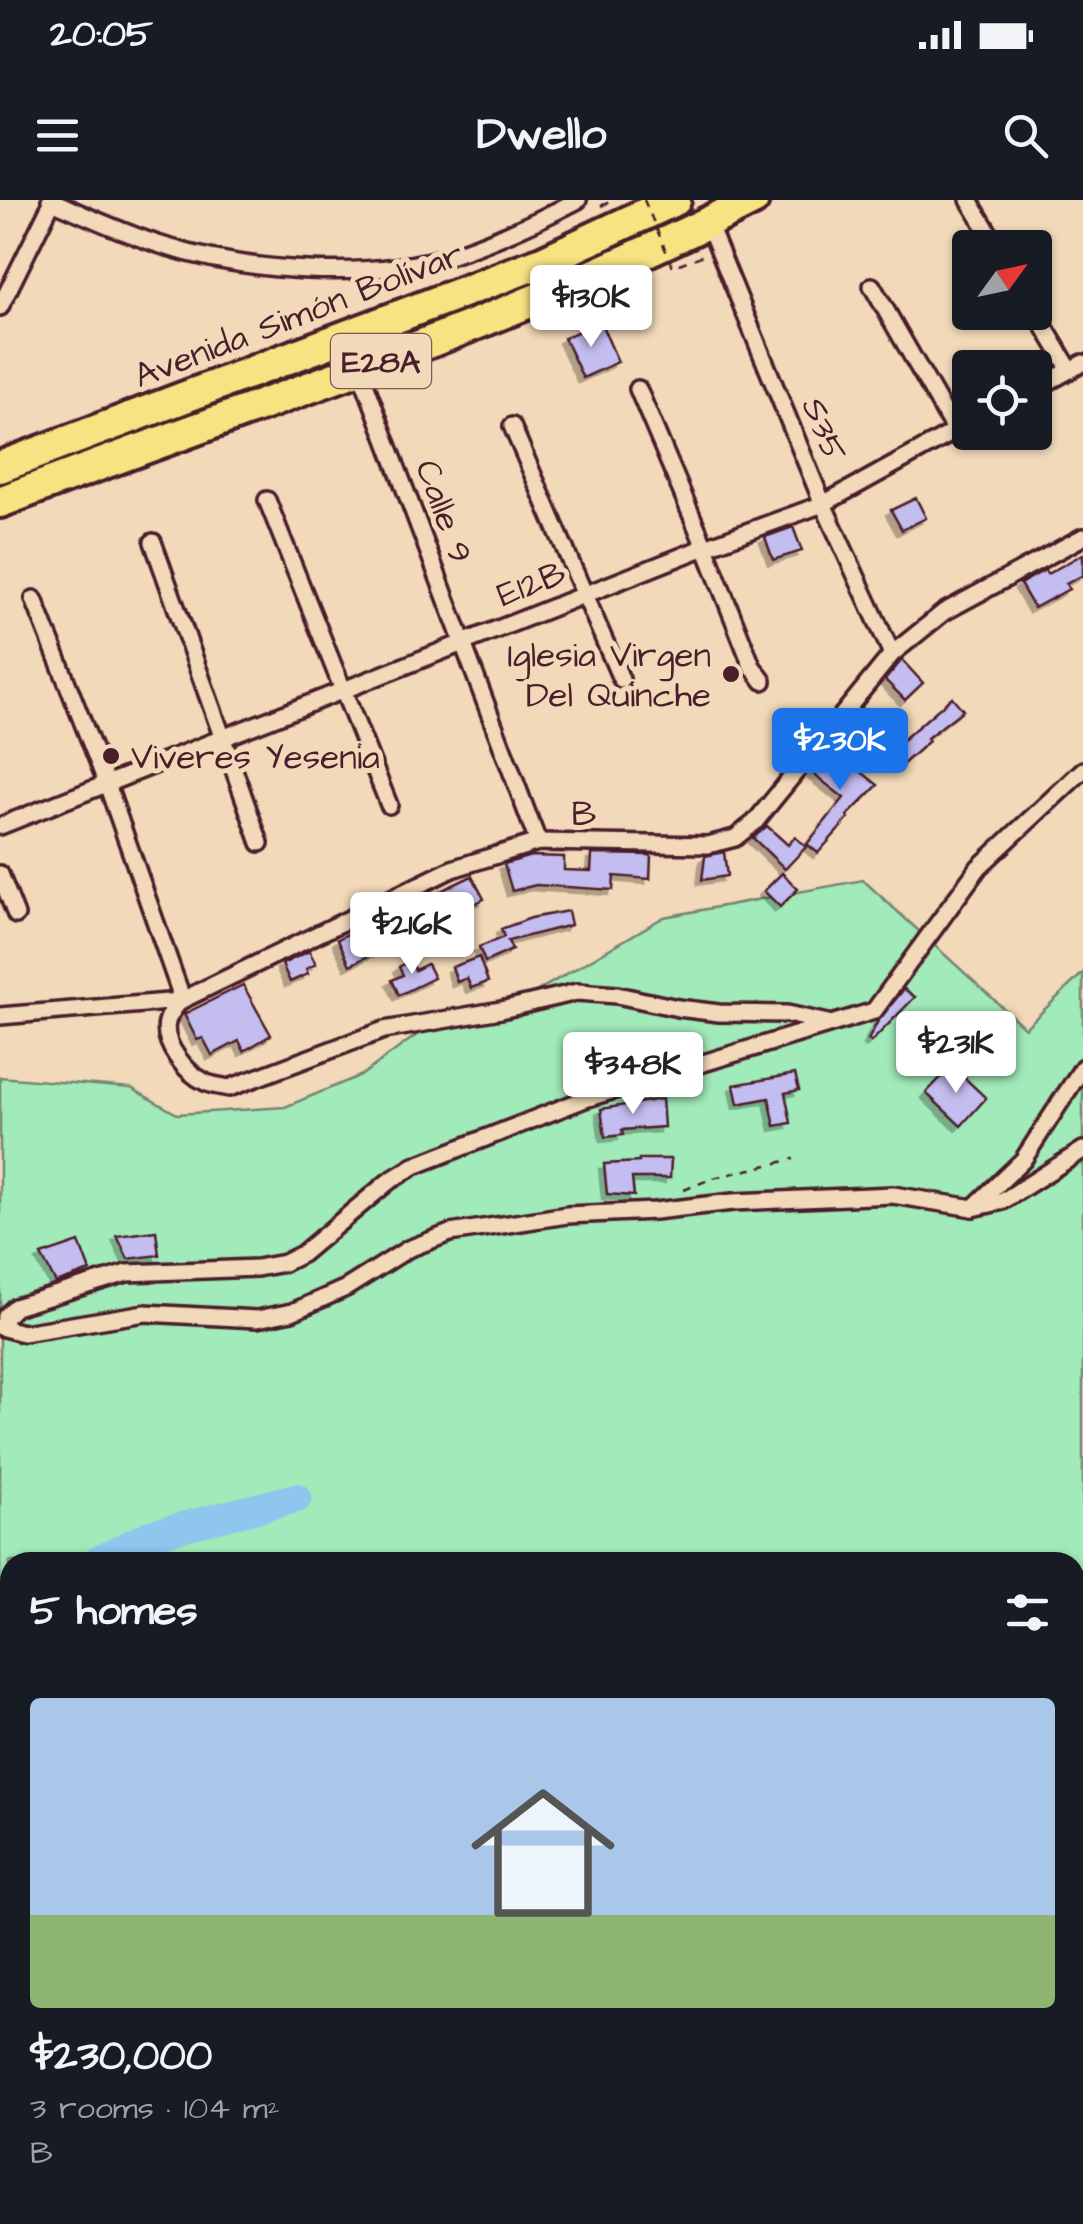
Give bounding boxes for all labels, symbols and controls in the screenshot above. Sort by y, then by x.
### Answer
text: 20:05 [50,9,153,61]
text: Dwello [477,104,606,166]
icon: menu [30,108,85,163]
icon: search [998,108,1053,163]
street label: Avenida Simón Bolívar [127,230,470,401]
north arrow [952,230,1052,330]
map controls [952,230,1052,450]
pin: $130K [521,265,661,350]
text: $130K [552,275,630,320]
road number: E28A [331,334,431,388]
button: locate [952,350,1052,450]
street label: S35 [789,390,859,469]
street label: Calle 9 [402,453,485,570]
street label: E12B [490,549,573,620]
place label: Iglesia Virgen Del Quinche [507,631,711,720]
marker: Iglesia Virgen Del Quinche [720,663,742,685]
pin: $230K [770,708,910,793]
text: $230K [794,718,886,763]
place label: Viveres Yesenia [131,733,380,782]
marker: Viveres Yesenia [100,745,122,767]
street label: B [571,790,597,839]
pin: $216K [342,892,482,977]
text: $216K [372,902,452,947]
pin: $231K [886,1011,1026,1096]
text: $231K [918,1021,994,1066]
pin: $348K [563,1032,703,1117]
text: $348K [585,1042,681,1087]
text: 5 homes [30,1583,197,1641]
icon: filters [1000,1585,1055,1640]
icon: home [453,1763,633,1943]
text: $230,000 [30,2028,212,2086]
text: 3 rooms · 104 m² [30,2086,280,2131]
text: B [30,2131,53,2176]

